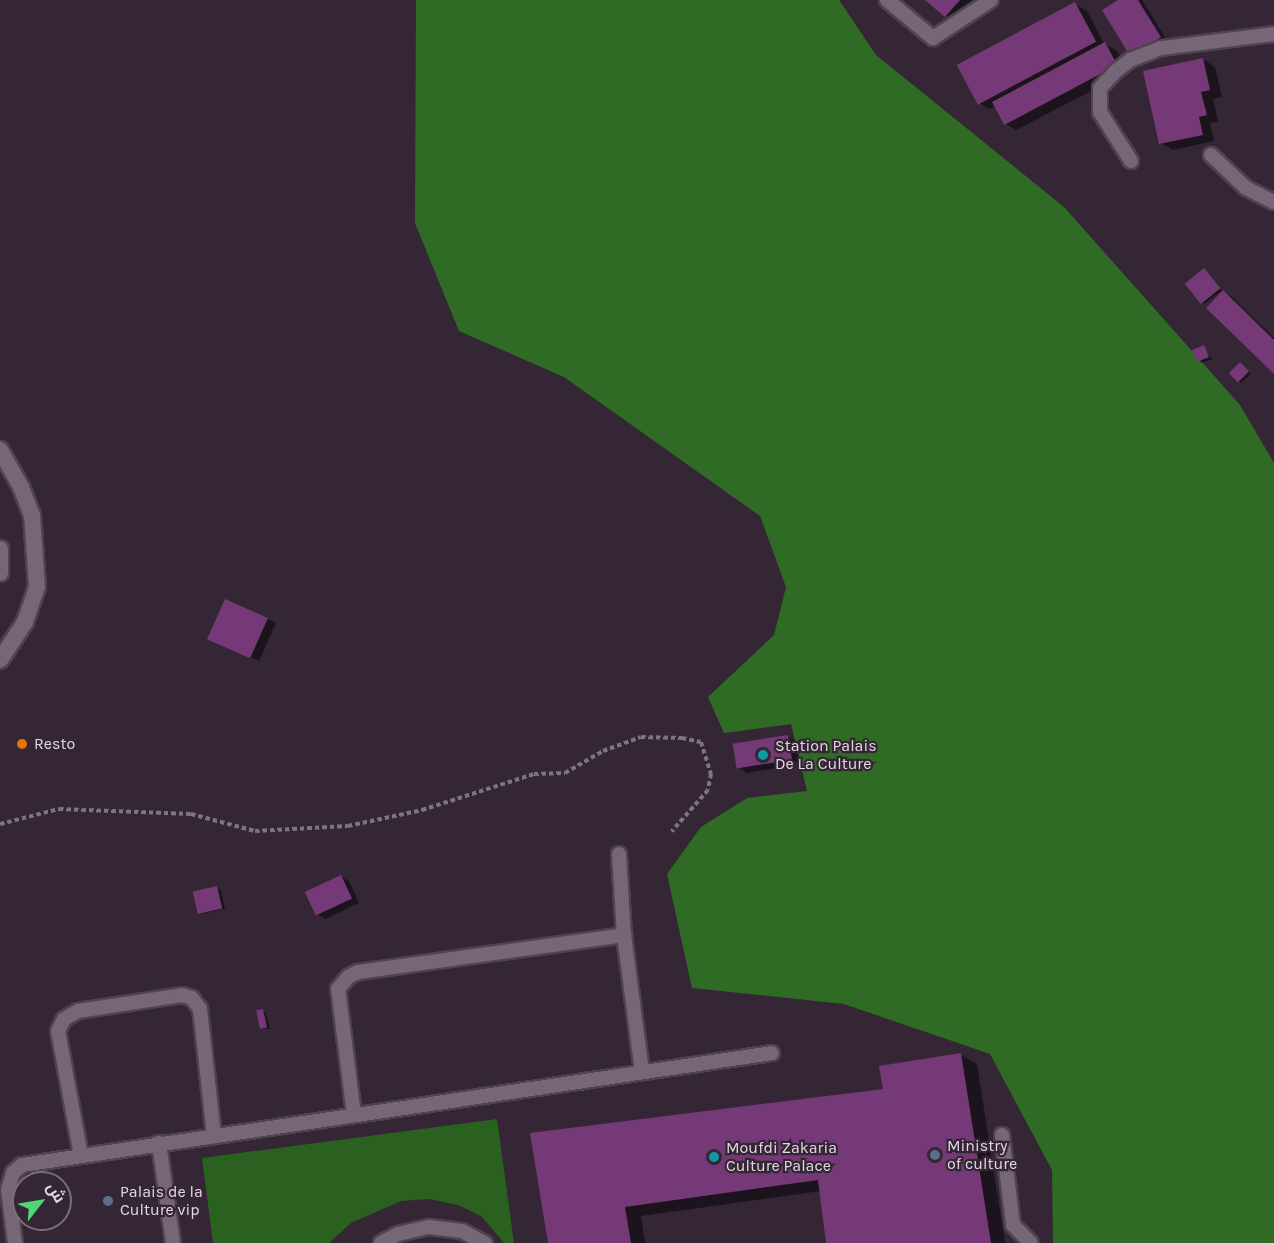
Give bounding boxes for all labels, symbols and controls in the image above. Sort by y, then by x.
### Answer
place label: Resto [34,734,75,754]
place label: Station Palais De La Culture [775,736,877,774]
marker: Resto [15,737,29,751]
marker: Station Palais De La Culture [756,748,770,762]
place label: Ministry of culture [947,1136,1017,1174]
place label: Moufdi Zakaria Culture Palace [726,1138,837,1176]
marker: Ministry of culture [928,1148,942,1162]
marker: Moufdi Zakaria Culture Palace [707,1150,721,1164]
north arrow [12,1171,72,1231]
text: ش [43,1179,70,1206]
place label: Palais de la Culture vip [120,1182,203,1220]
marker: Palais de la Culture vip [101,1194,115,1208]

